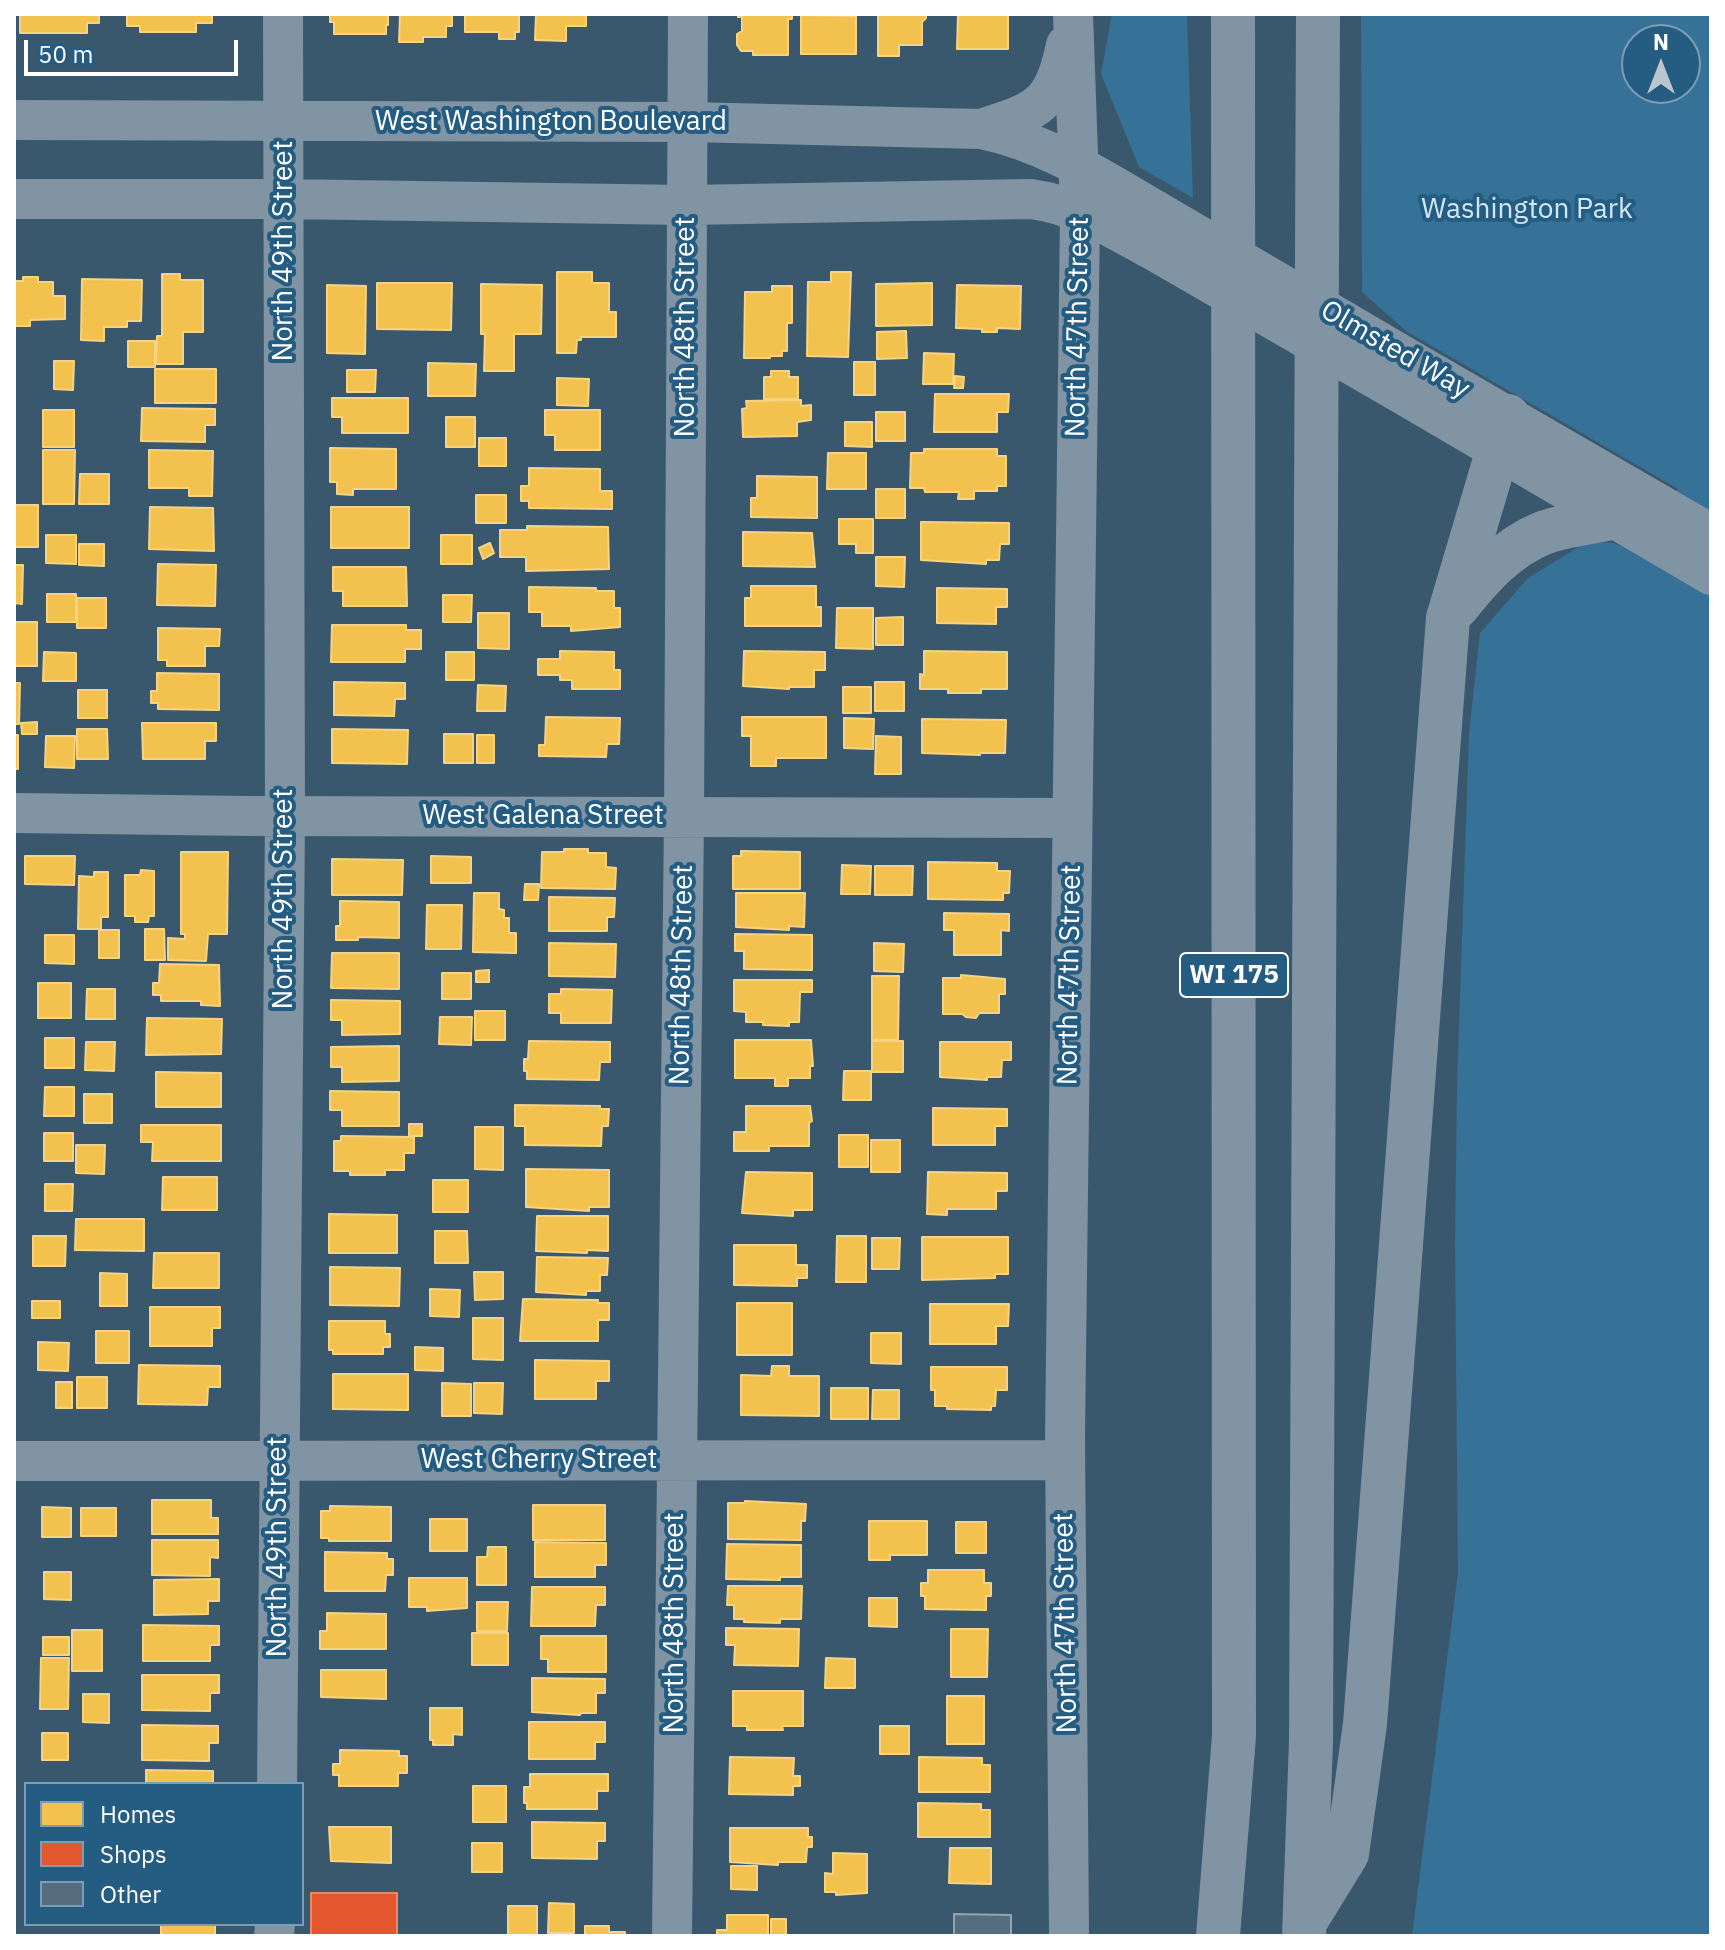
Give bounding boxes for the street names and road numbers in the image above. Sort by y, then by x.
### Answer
street label: West Washington Boulevard [375,105,727,139]
street label: North 49th Street [267,141,301,361]
street label: North 47th Street [1059,216,1097,438]
street label: North 48th Street [669,217,703,437]
street label: Olmsted Way [1314,294,1476,406]
street label: North 49th Street [267,789,301,1009]
street label: West Galena Street [422,799,664,833]
street label: North 48th Street [663,864,701,1086]
street label: North 47th Street [1051,864,1089,1086]
road number: WI 175 [1180,953,1288,997]
street label: North 49th Street [261,1437,295,1657]
street label: West Cherry Street [421,1443,657,1477]
street label: North 47th Street [1047,1512,1085,1734]
street label: North 48th Street [658,1513,692,1733]

